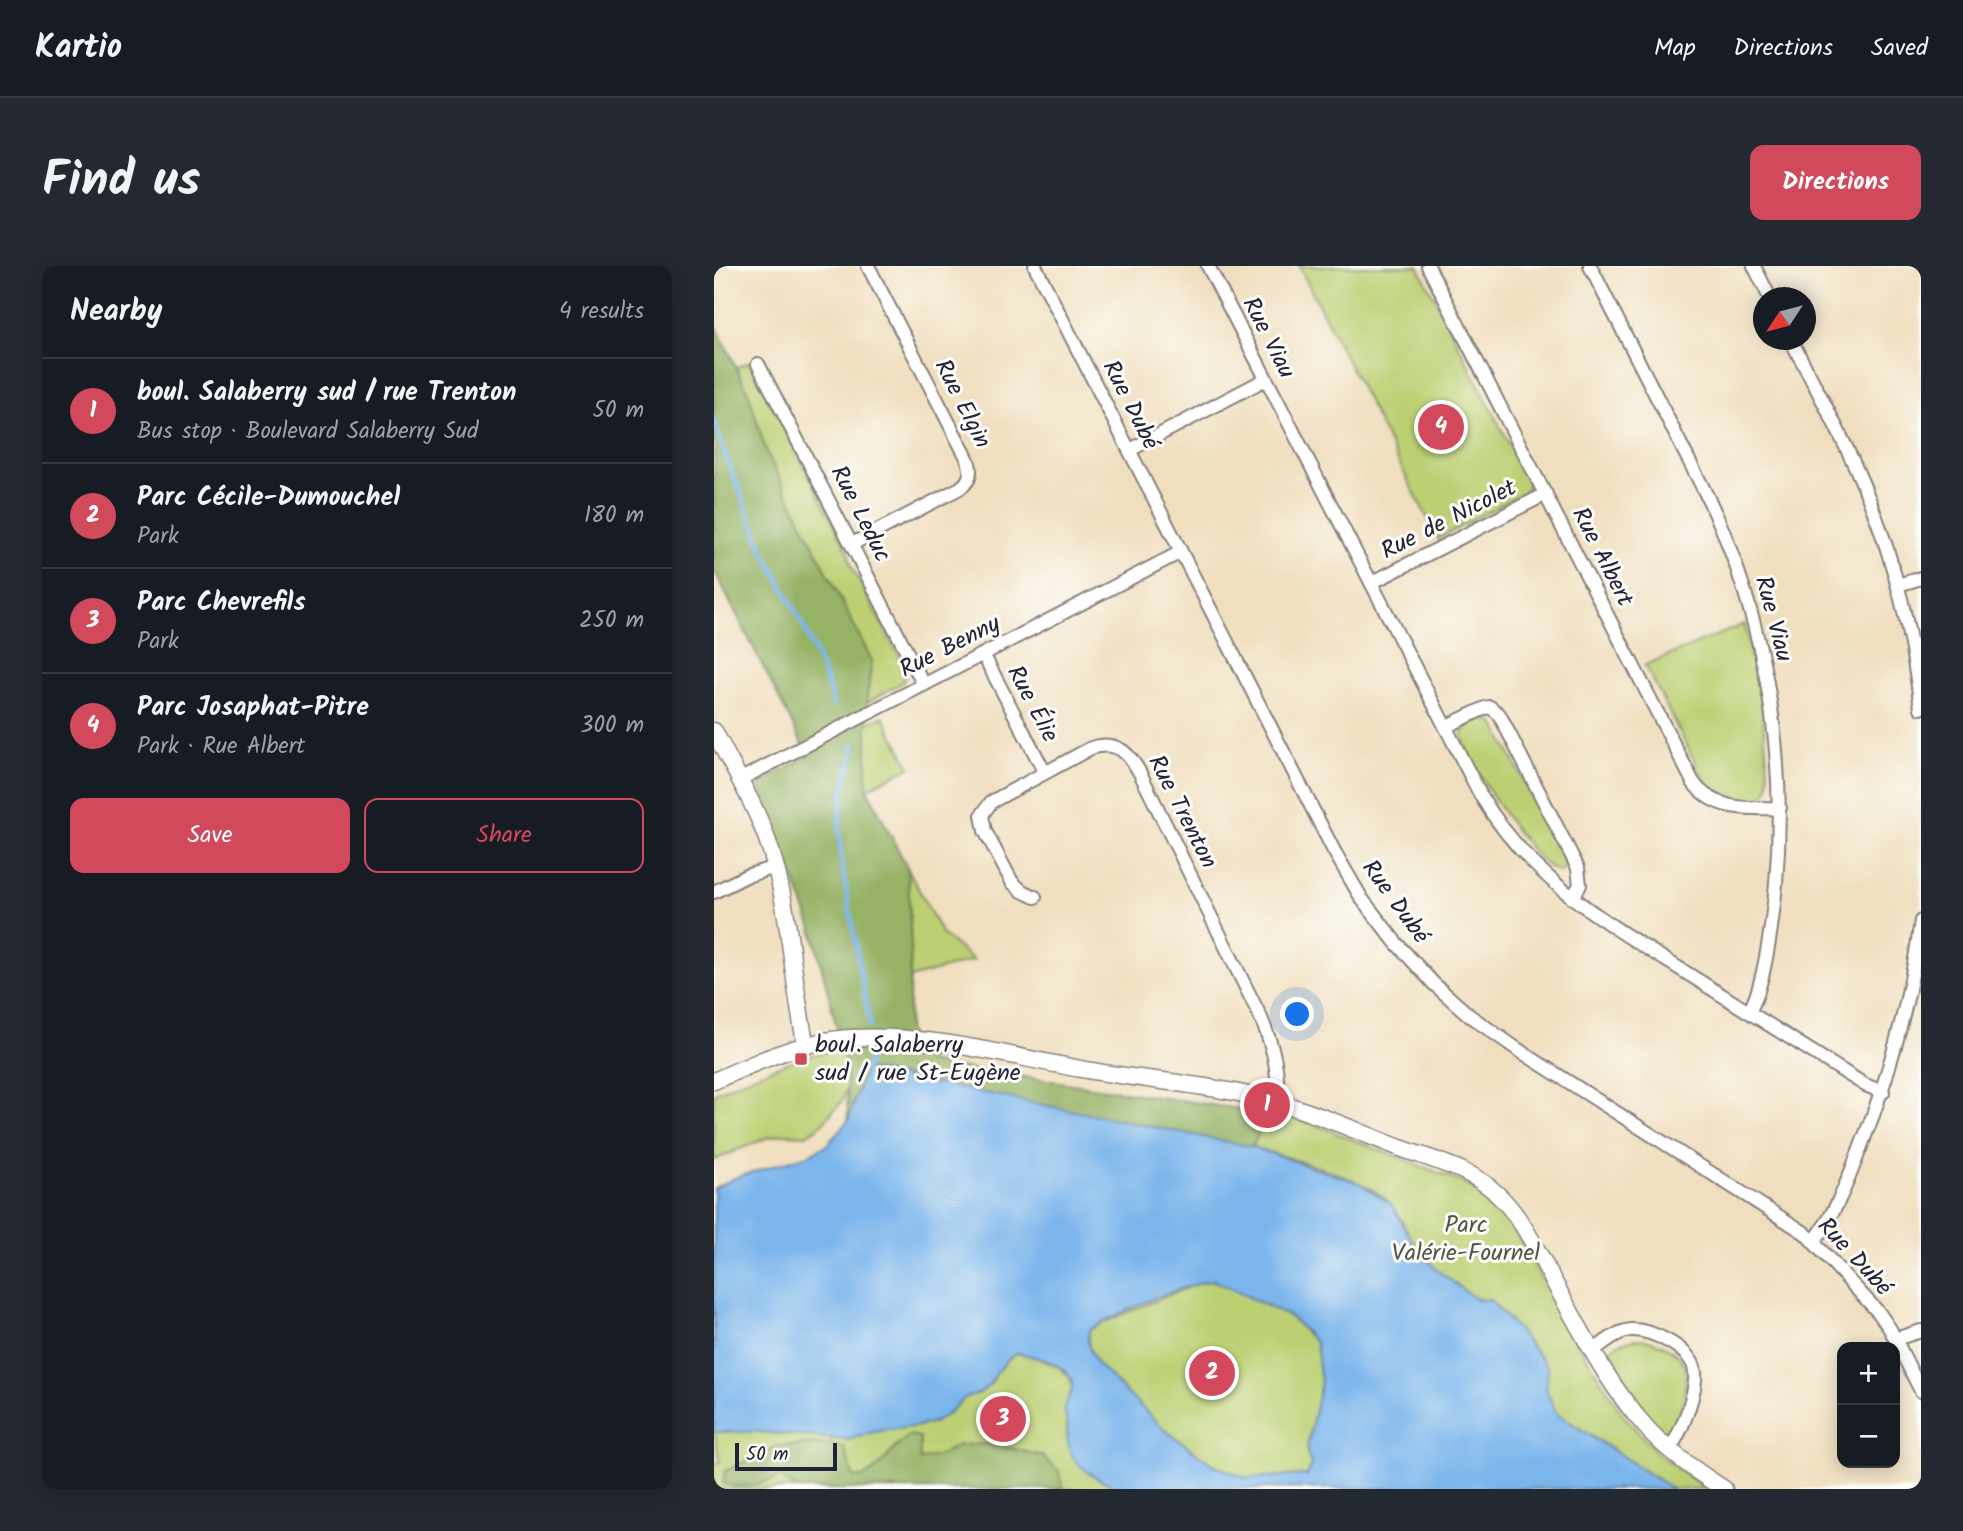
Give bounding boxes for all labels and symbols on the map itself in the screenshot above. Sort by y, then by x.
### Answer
north arrow [1753,287,1816,350]
street label: Rue Viau [1231,290,1305,386]
street label: Rue Elgin [923,352,1001,456]
street label: Rue Dubé [1091,353,1170,458]
pin: 4 [1418,401,1464,453]
street label: Rue Leduc [819,459,901,569]
street label: Rue de Nicolet [1374,469,1524,571]
street label: Rue Albert [1560,500,1644,614]
street label: Rue Viau [1743,572,1803,667]
street label: Rue Benny [893,605,1008,689]
street label: Rue Élie [995,658,1069,750]
street label: Rue Trenton [1137,748,1227,876]
street label: Rue Dubé [1351,852,1440,954]
your location [1280,997,1314,1031]
place label: boul. Salaberry sud / rue St-Eugène [815,1026,1021,1093]
marker: boul. Salaberry sud / rue St-Eugène [793,1051,809,1067]
pin: 1 [1244,1079,1290,1131]
park label: Parc Valérie-Fournel [1392,1206,1540,1273]
street label: Rue Dubé [1807,1209,1902,1307]
pin: 2 [1189,1347,1235,1399]
pin: 3 [980,1393,1026,1445]
scale bar [735,1440,836,1472]

